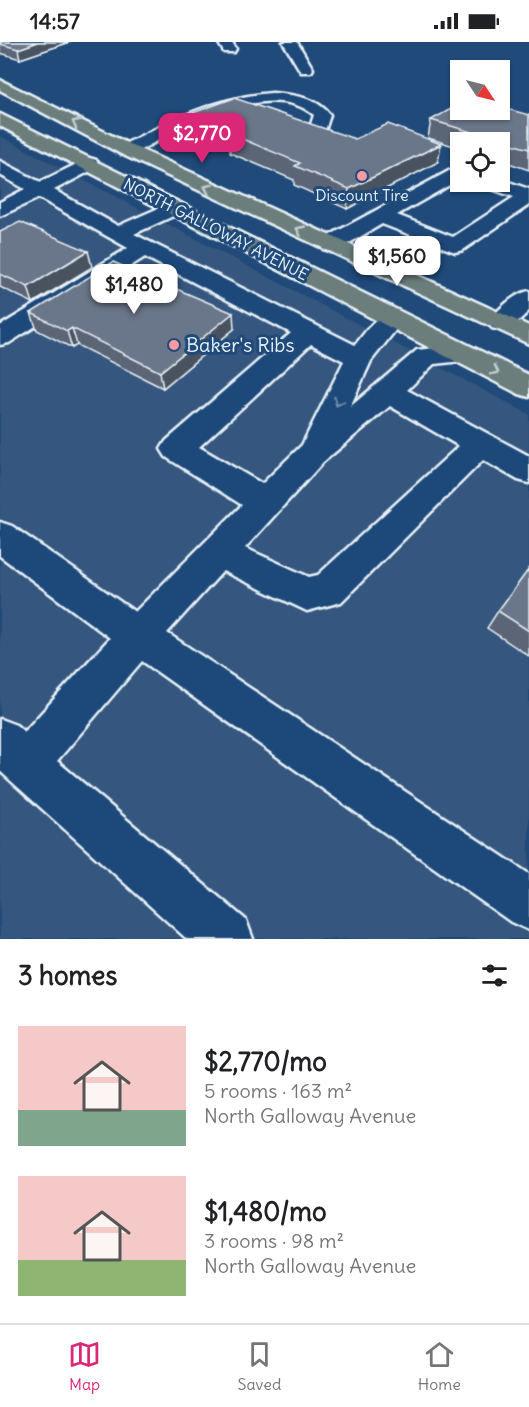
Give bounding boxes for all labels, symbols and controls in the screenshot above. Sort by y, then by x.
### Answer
text: 14:57 [30,7,80,35]
north arrow [450,60,510,120]
map controls [450,60,510,192]
pin: $2,770 [153,113,251,164]
one-way arrow [72,119,82,130]
text: $2,770 [173,120,232,145]
button: locate [450,132,510,192]
marker: Discount Tire [355,169,369,183]
street label: NORTH GALLOWAY AVENUE [120,174,312,284]
one-way arrow [204,183,215,195]
place label: Discount Tire [315,185,409,205]
one-way arrow [295,225,306,237]
pin: $1,560 [348,236,446,287]
text: $1,560 [367,243,427,268]
pin: $1,480 [85,264,183,315]
text: $1,480 [105,271,163,296]
place label: Baker's Ribs [186,332,295,357]
marker: Baker's Ribs [167,338,181,352]
one-way arrow [489,363,500,375]
one-way arrow [333,395,345,406]
text: 3 homes [18,959,117,992]
icon: filters [478,959,511,992]
text: $2,770/mo [204,1045,327,1078]
icon: home [66,1050,138,1122]
text: 5 rooms · 163 m² [204,1078,352,1103]
text: North Galloway Avenue [204,1103,416,1128]
text: $1,480/mo [204,1195,327,1228]
icon: home [66,1200,138,1272]
text: 3 rooms · 98 m² [204,1228,344,1253]
text: North Galloway Avenue [204,1253,416,1278]
tab: Map [68,1338,101,1394]
tab: Saved [238,1338,281,1394]
tab: Home [418,1338,461,1394]

